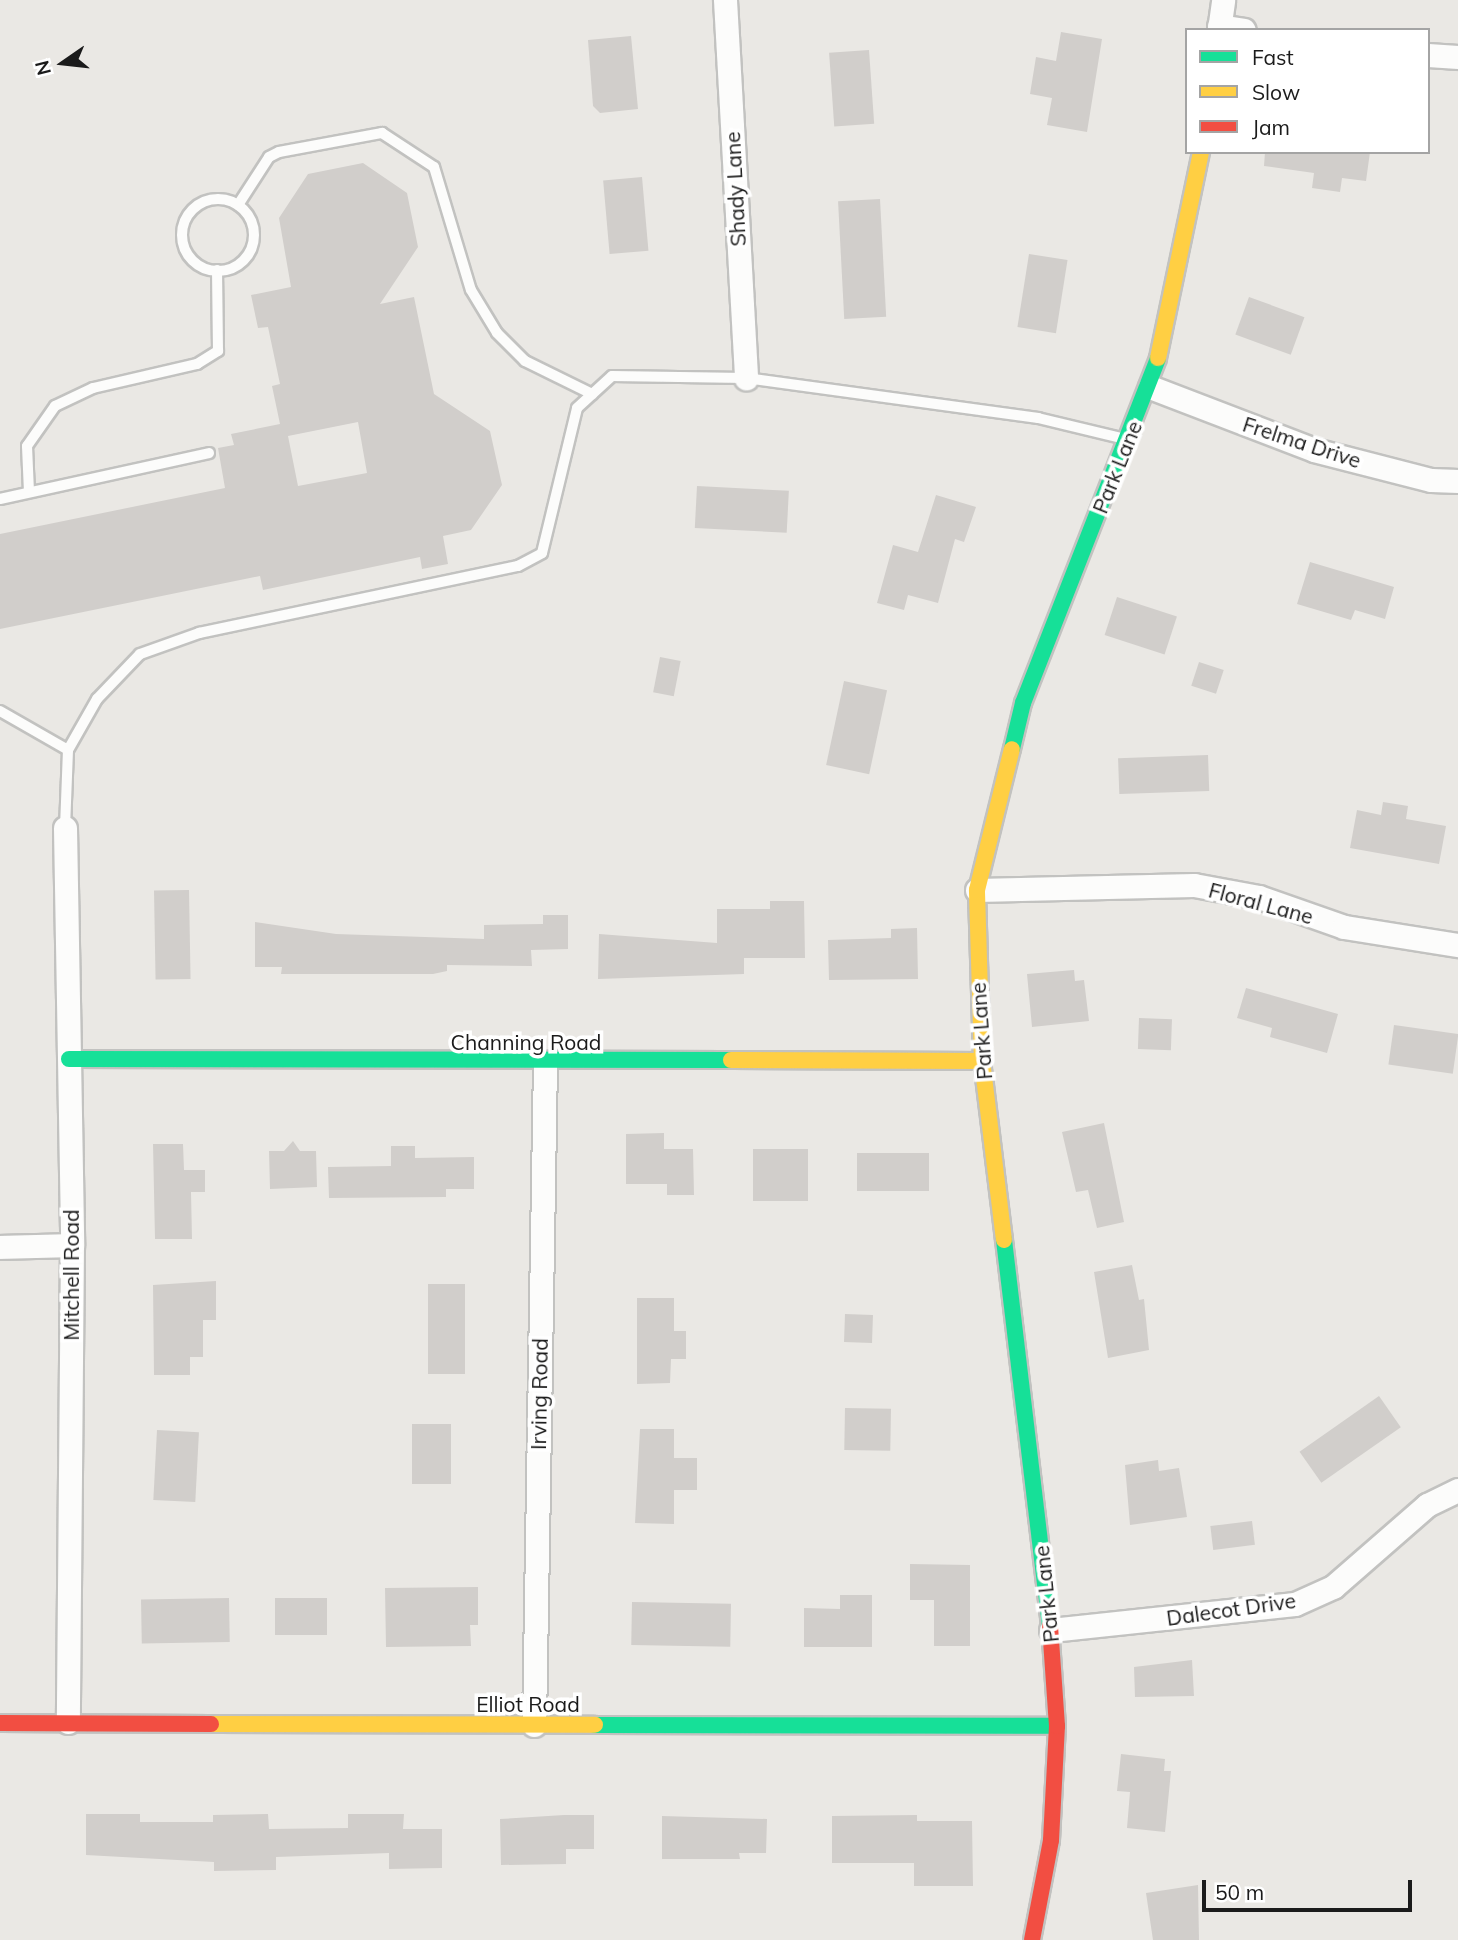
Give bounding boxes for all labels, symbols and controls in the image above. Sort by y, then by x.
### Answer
north arrow [28,28,98,98]
legend [1185,28,1430,154]
text: Fast [1252,44,1294,70]
text: N [29,58,56,78]
text: Slow [1252,79,1300,105]
text: Jam [1252,114,1290,140]
street label: Shady Lane [719,131,751,247]
street label: Frelma Drive [1240,411,1364,473]
street label: Park Lane [1087,417,1147,517]
street label: Floral Lane [1206,877,1316,929]
street label: Park Lane [965,982,997,1080]
street label: Channing Road [451,1029,601,1055]
street label: Mitchell Road [58,1209,84,1341]
street label: Irving Road [525,1338,553,1450]
street label: Park Lane [1028,1544,1064,1644]
street label: Dalecot Drive [1165,1587,1297,1631]
street label: Elliot Road [476,1691,580,1717]
scale bar [1206,1867,1416,1911]
text: 50 m [1215,1879,1264,1905]

